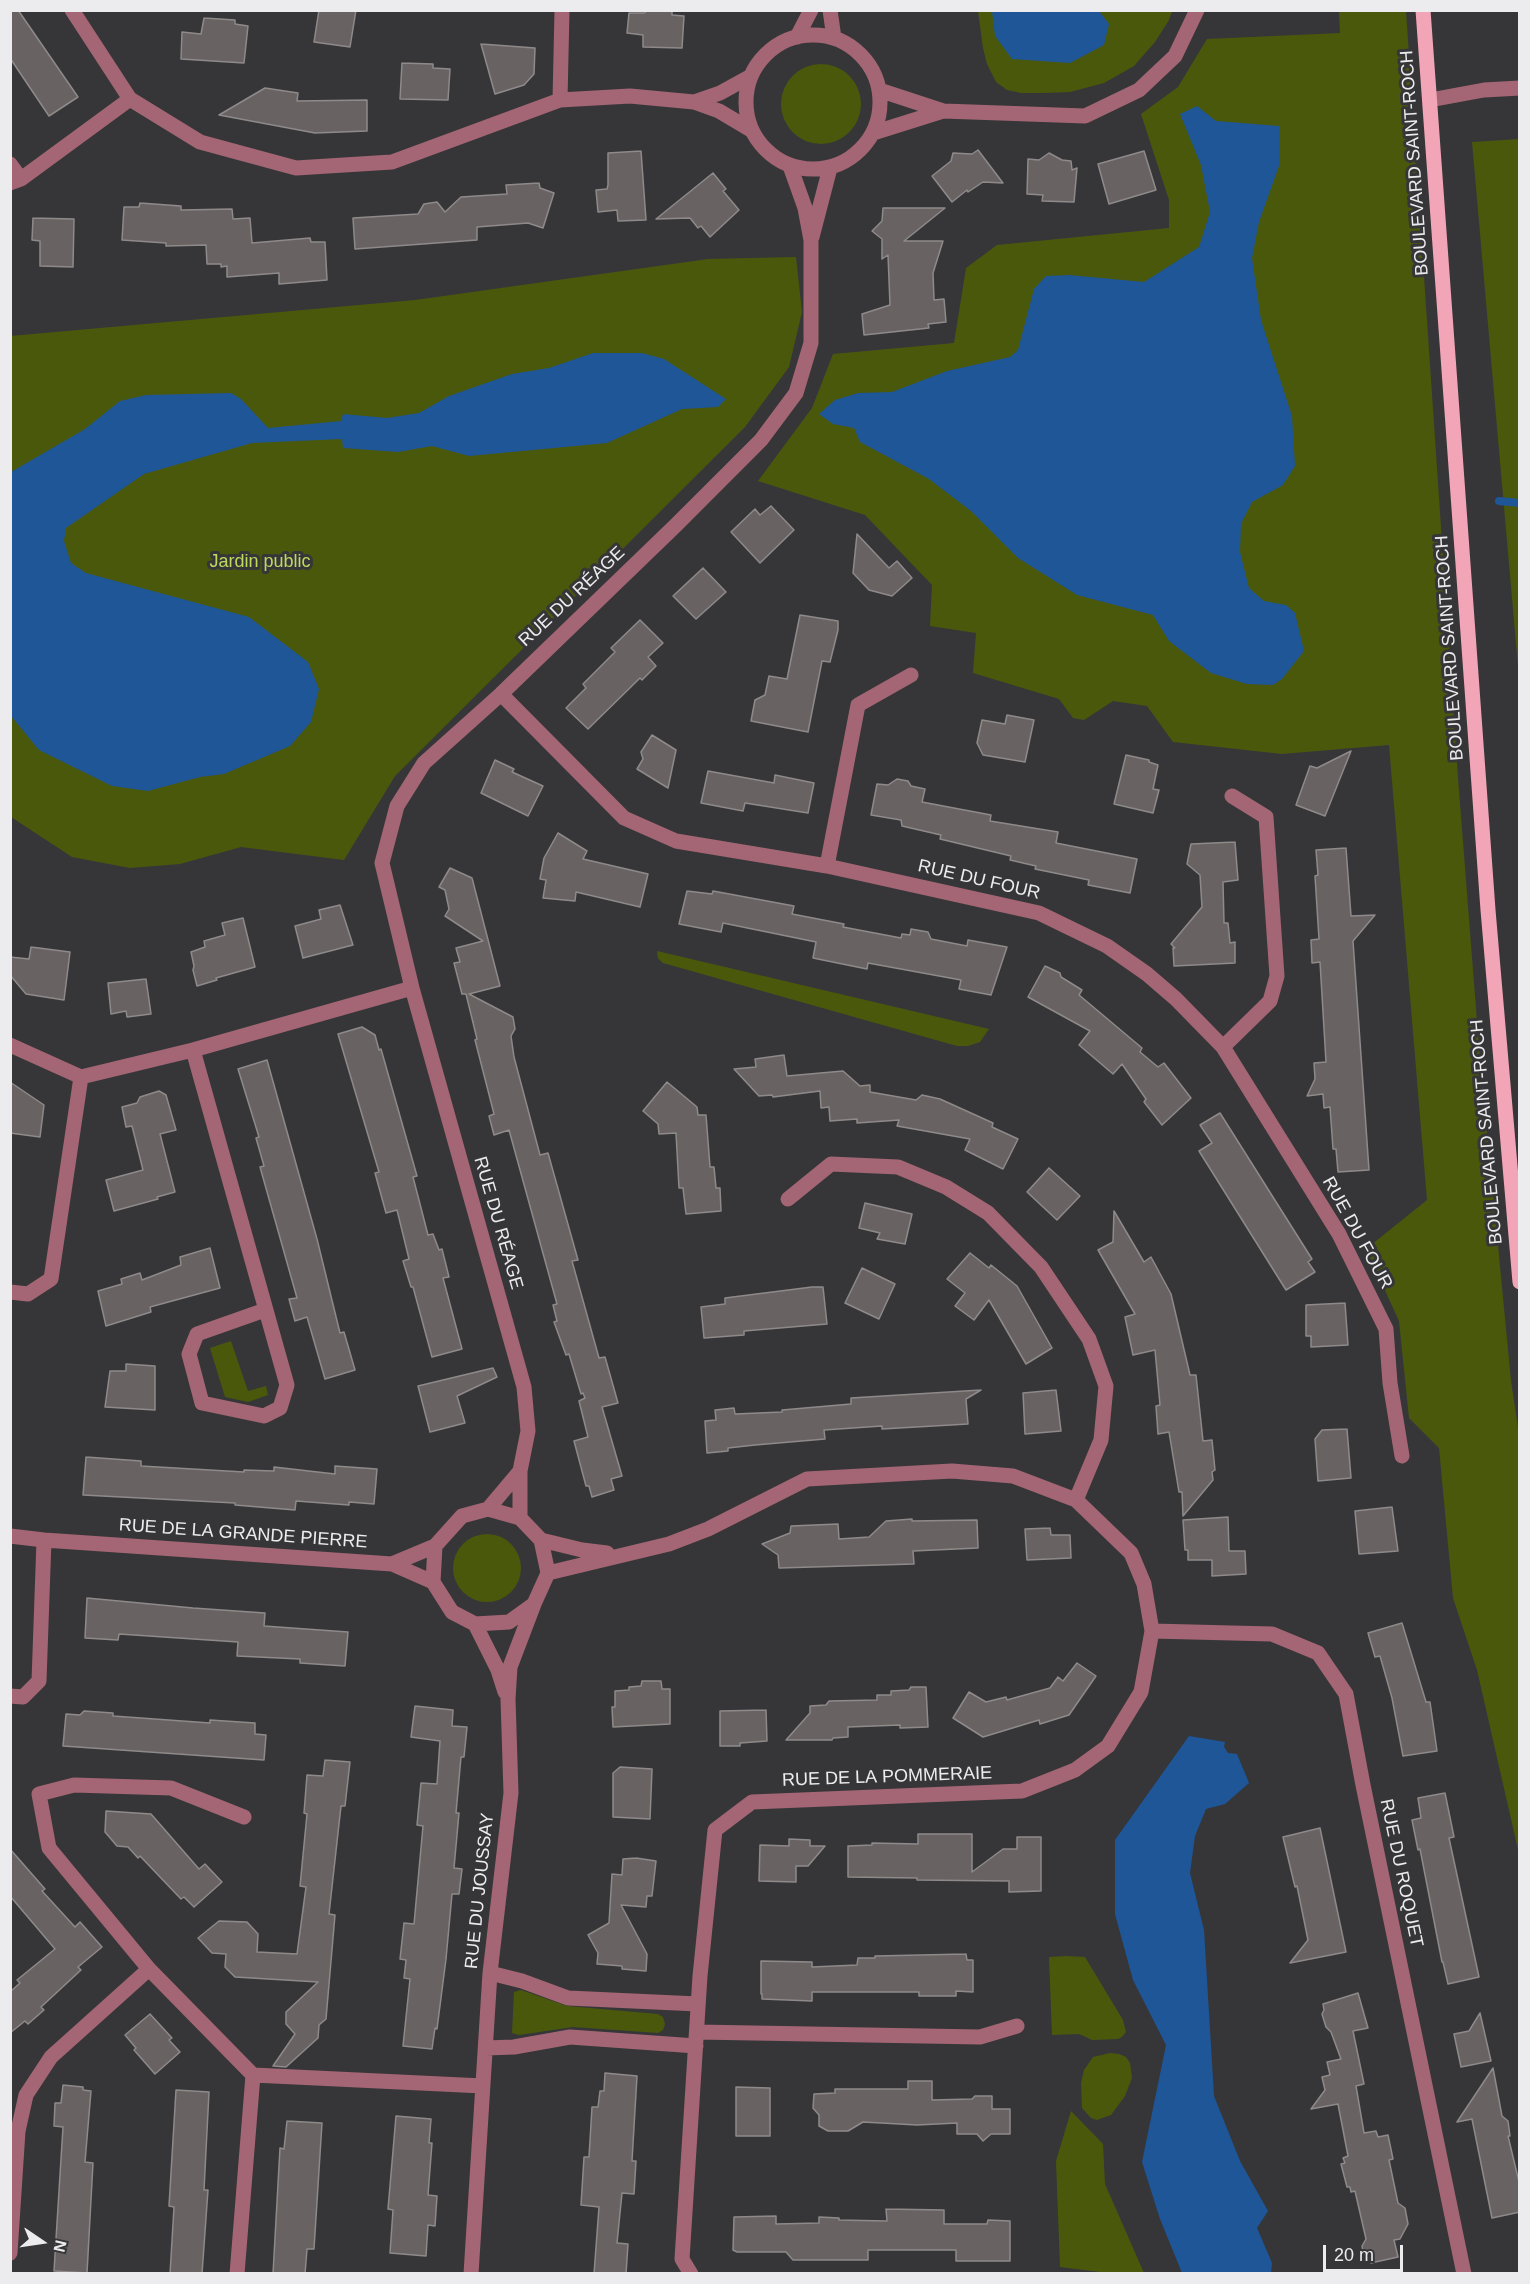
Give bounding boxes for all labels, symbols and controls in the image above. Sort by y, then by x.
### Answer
street label: BOULEVARD SAINT-ROCH [1396,50,1434,276]
street label: BOULEVARD SAINT-ROCH [1431,535,1469,761]
street label: RUE DU RÉAGE [515,542,629,652]
park label: Jardin public [209,551,311,573]
street label: RUE DU FOUR [916,855,1042,905]
street label: BOULEVARD SAINT-ROCH [1466,1019,1508,1245]
street label: RUE DU RÉAGE [469,1154,527,1292]
street label: RUE DU FOUR [1317,1173,1397,1293]
street label: RUE DE LA GRANDE PIERRE [118,1515,368,1553]
street label: RUE DE LA POMMERAIE [782,1763,992,1791]
street label: RUE DU ROQUET [1375,1797,1427,1949]
street label: RUE DU JOUSSAY [461,1812,499,1970]
north arrow [12,2212,72,2272]
scale bar [1326,2233,1406,2271]
text: N [50,2239,70,2254]
text: 20 m [1334,2245,1374,2265]

